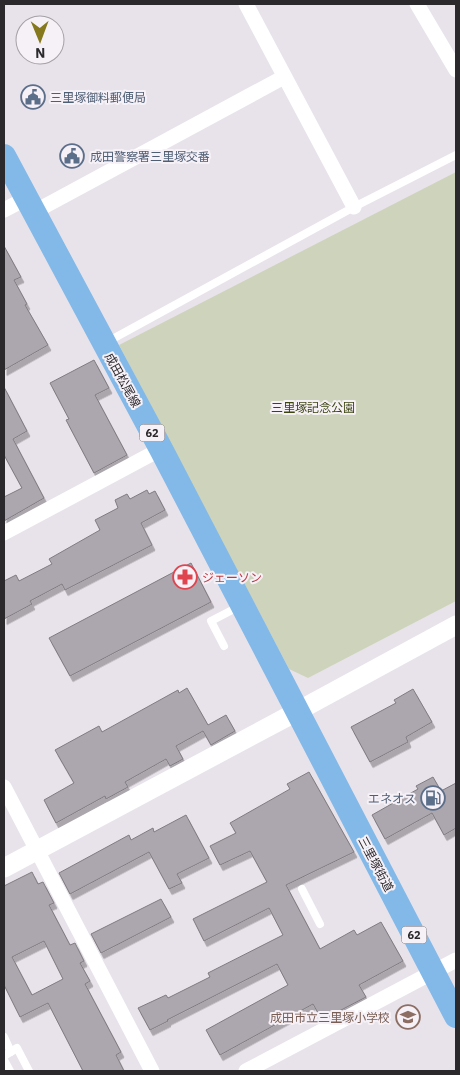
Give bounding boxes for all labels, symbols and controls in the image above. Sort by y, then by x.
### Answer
north arrow [15,15,65,65]
text: N [35,44,45,62]
public building icon: 三里塚御料郵便局 [20,84,46,110]
place label: 三里塚御料郵便局 [50,90,146,105]
public building icon: 成田警察署三里塚交番 [59,143,85,169]
place label: 成田警察署三里塚交番 [90,149,210,164]
street label: 成田松尾線 [102,350,144,410]
park label: 三里塚記念公園 [271,400,355,415]
road number: 62 [140,424,164,442]
pharmacy icon: ジェーソン [172,564,198,590]
place label: ジェーソン [202,570,262,585]
fuel station icon: エネオス [420,785,446,811]
place label: エネオス [368,791,416,806]
street label: 三里塚街道 [355,834,397,894]
road number: 62 [402,926,426,944]
school or university icon: 成田市立三里塚小学校 [395,1004,421,1030]
place label: 成田市立三里塚小学校 [270,1010,390,1025]

